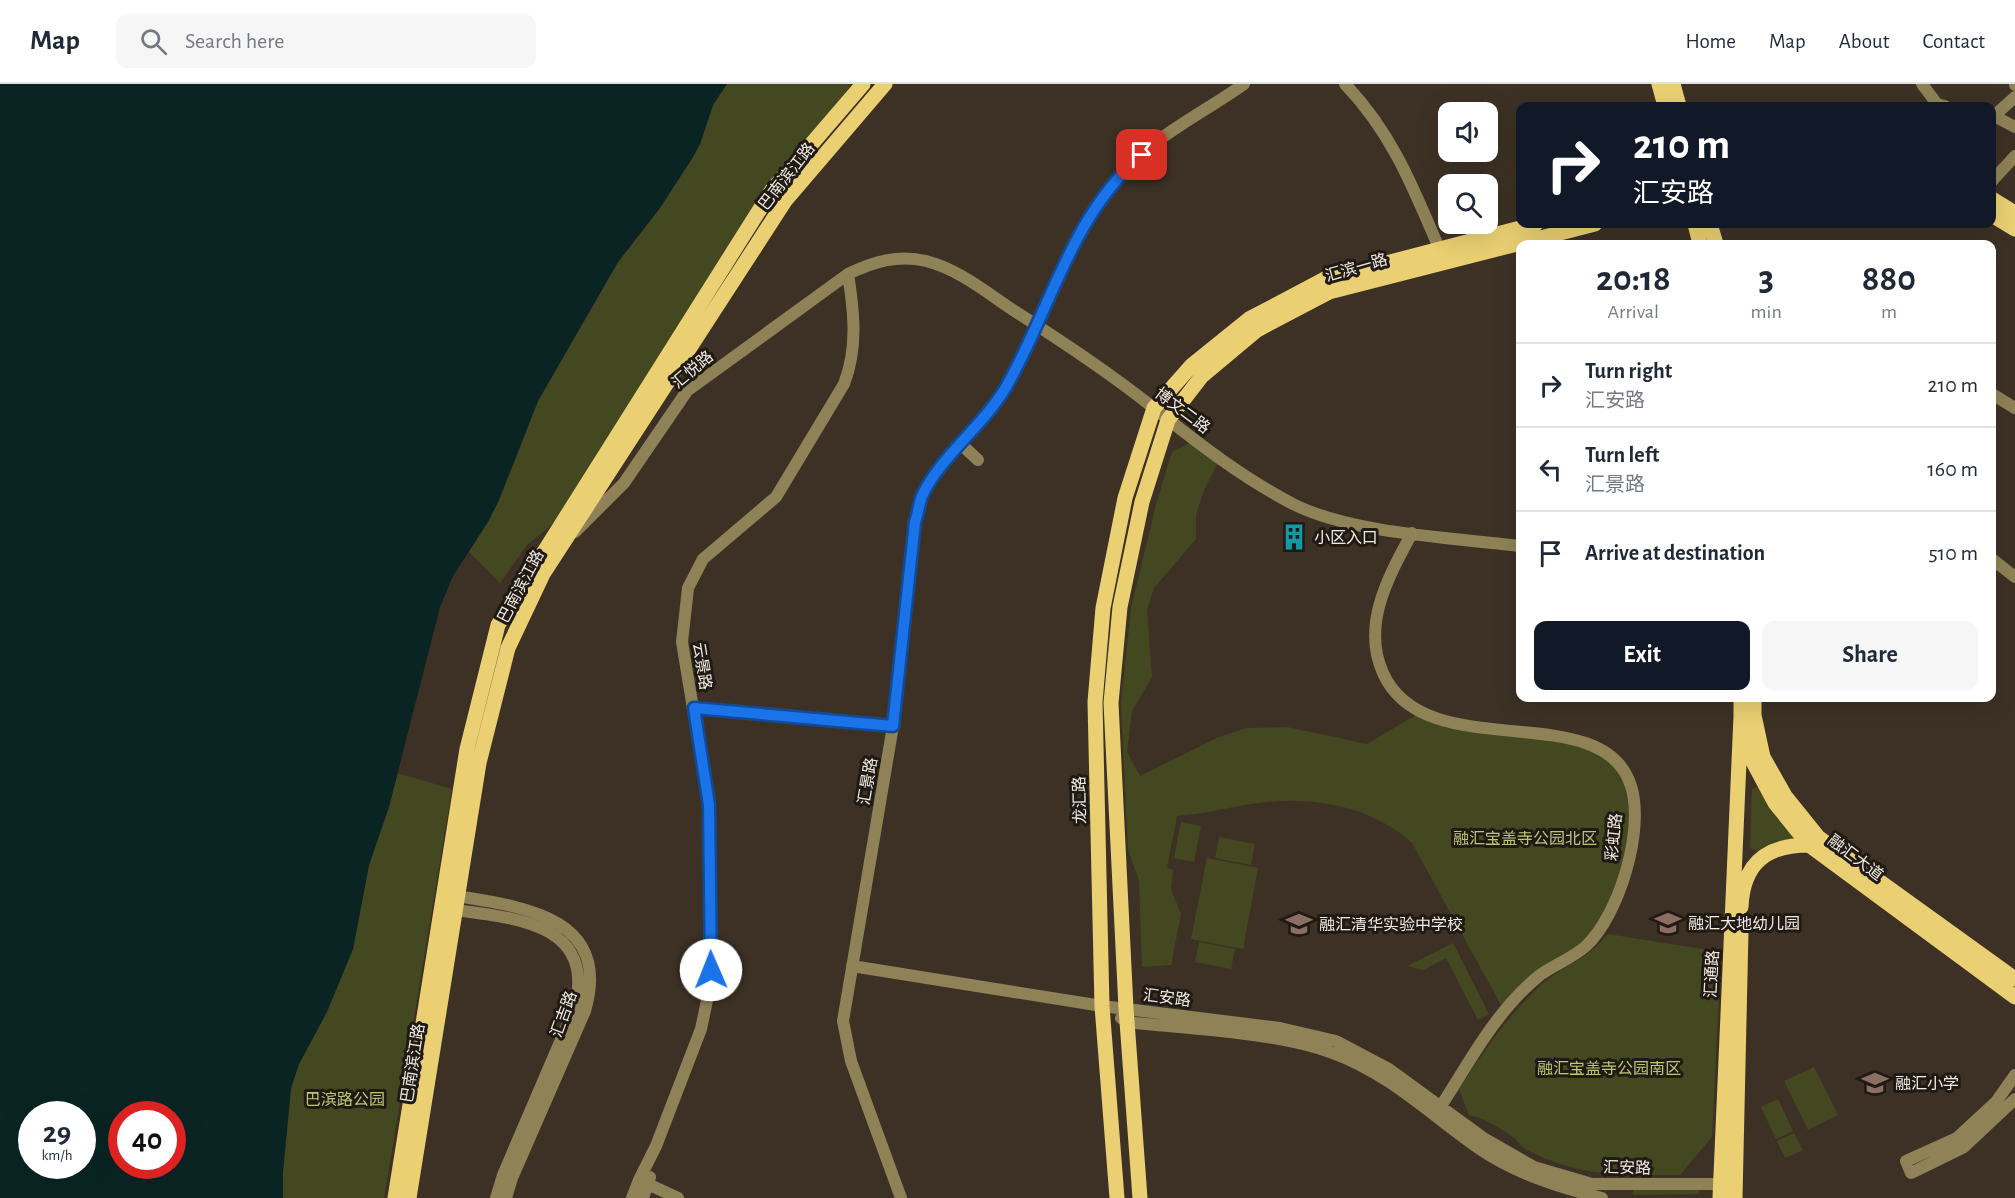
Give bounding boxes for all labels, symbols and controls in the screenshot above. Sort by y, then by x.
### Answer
search box [116,14,536,68]
icon: search [137,25,170,58]
text: Map [30,27,80,55]
text: Search here [185,30,284,52]
text: Home [1685,31,1736,52]
text: Map [1769,31,1806,52]
text: About [1839,31,1889,52]
text: Contact [1922,31,1985,52]
map controls [1438,102,1498,234]
button: sound [1438,102,1498,162]
text: 210 m [1633,124,1730,166]
icon: right [1534,126,1612,204]
pin [1116,129,1167,180]
icon: arrive [1125,138,1158,171]
street label: 巴南滨江路 [755,140,818,213]
button: search [1438,174,1498,234]
text: 汇安路 [1633,180,1714,207]
street label: 汇滨一路 [1323,250,1389,284]
text: 20:18 [1596,261,1671,297]
text: 3 [1758,261,1774,297]
text: 880 [1862,261,1916,297]
text: Arrival [1608,302,1659,322]
text: min [1751,302,1782,322]
text: m [1881,302,1897,322]
street label: 汇悦路 [668,347,716,391]
text: Turn right [1585,360,1672,382]
icon: right [1534,369,1567,402]
text: 210 m [1928,374,1978,396]
street label: 博文二路 [1152,384,1213,436]
text: 汇安路 [1585,391,1645,411]
text: Turn left [1585,444,1659,466]
icon: left [1534,453,1567,486]
text: 160 m [1927,458,1978,480]
text: 汇景路 [1585,475,1645,495]
building icon: 小区入口 [1279,522,1309,552]
place label: 小区入口 [1314,529,1378,546]
icon: arrive [1534,537,1567,570]
text: Arrive at destination [1585,542,1765,564]
text: 510 m [1928,542,1978,564]
street label: 巴南滨江路 [494,547,547,626]
button: Exit [1534,621,1750,690]
button: Share [1762,621,1978,690]
street label: 云景路 [690,641,715,691]
street label: 汇景路 [855,756,880,806]
street label: 龙汇路 [1071,776,1088,824]
street label: 彩虹路 [1603,812,1624,862]
park label: 融汇宝盖寺公园北区 [1453,830,1597,847]
street label: 融汇大道 [1825,831,1886,883]
school or university icon: 融汇大地幼儿园 [1653,908,1683,938]
school or university icon: 融汇清华实验中学校 [1284,909,1314,939]
place label: 融汇大地幼儿园 [1688,915,1800,932]
place label: 融汇清华实验中学校 [1319,916,1463,933]
position arrow [679,938,743,1002]
street label: 汇通路 [1702,950,1721,998]
street label: 汇安路 [1142,986,1192,1009]
street label: 汇吉路 [547,989,580,1040]
street label: 巴南滨江路 [398,1022,427,1104]
park label: 融汇宝盖寺公园南区 [1537,1060,1681,1077]
school or university icon: 融汇小学 [1860,1068,1890,1098]
place label: 融汇小学 [1895,1075,1959,1092]
park label: 巴滨路公园 [305,1091,385,1108]
speed limit sign: 40 [108,1101,186,1179]
text: 29 [43,1118,71,1148]
text: km/h [42,1148,72,1163]
street label: 汇安路 [1603,1159,1651,1176]

